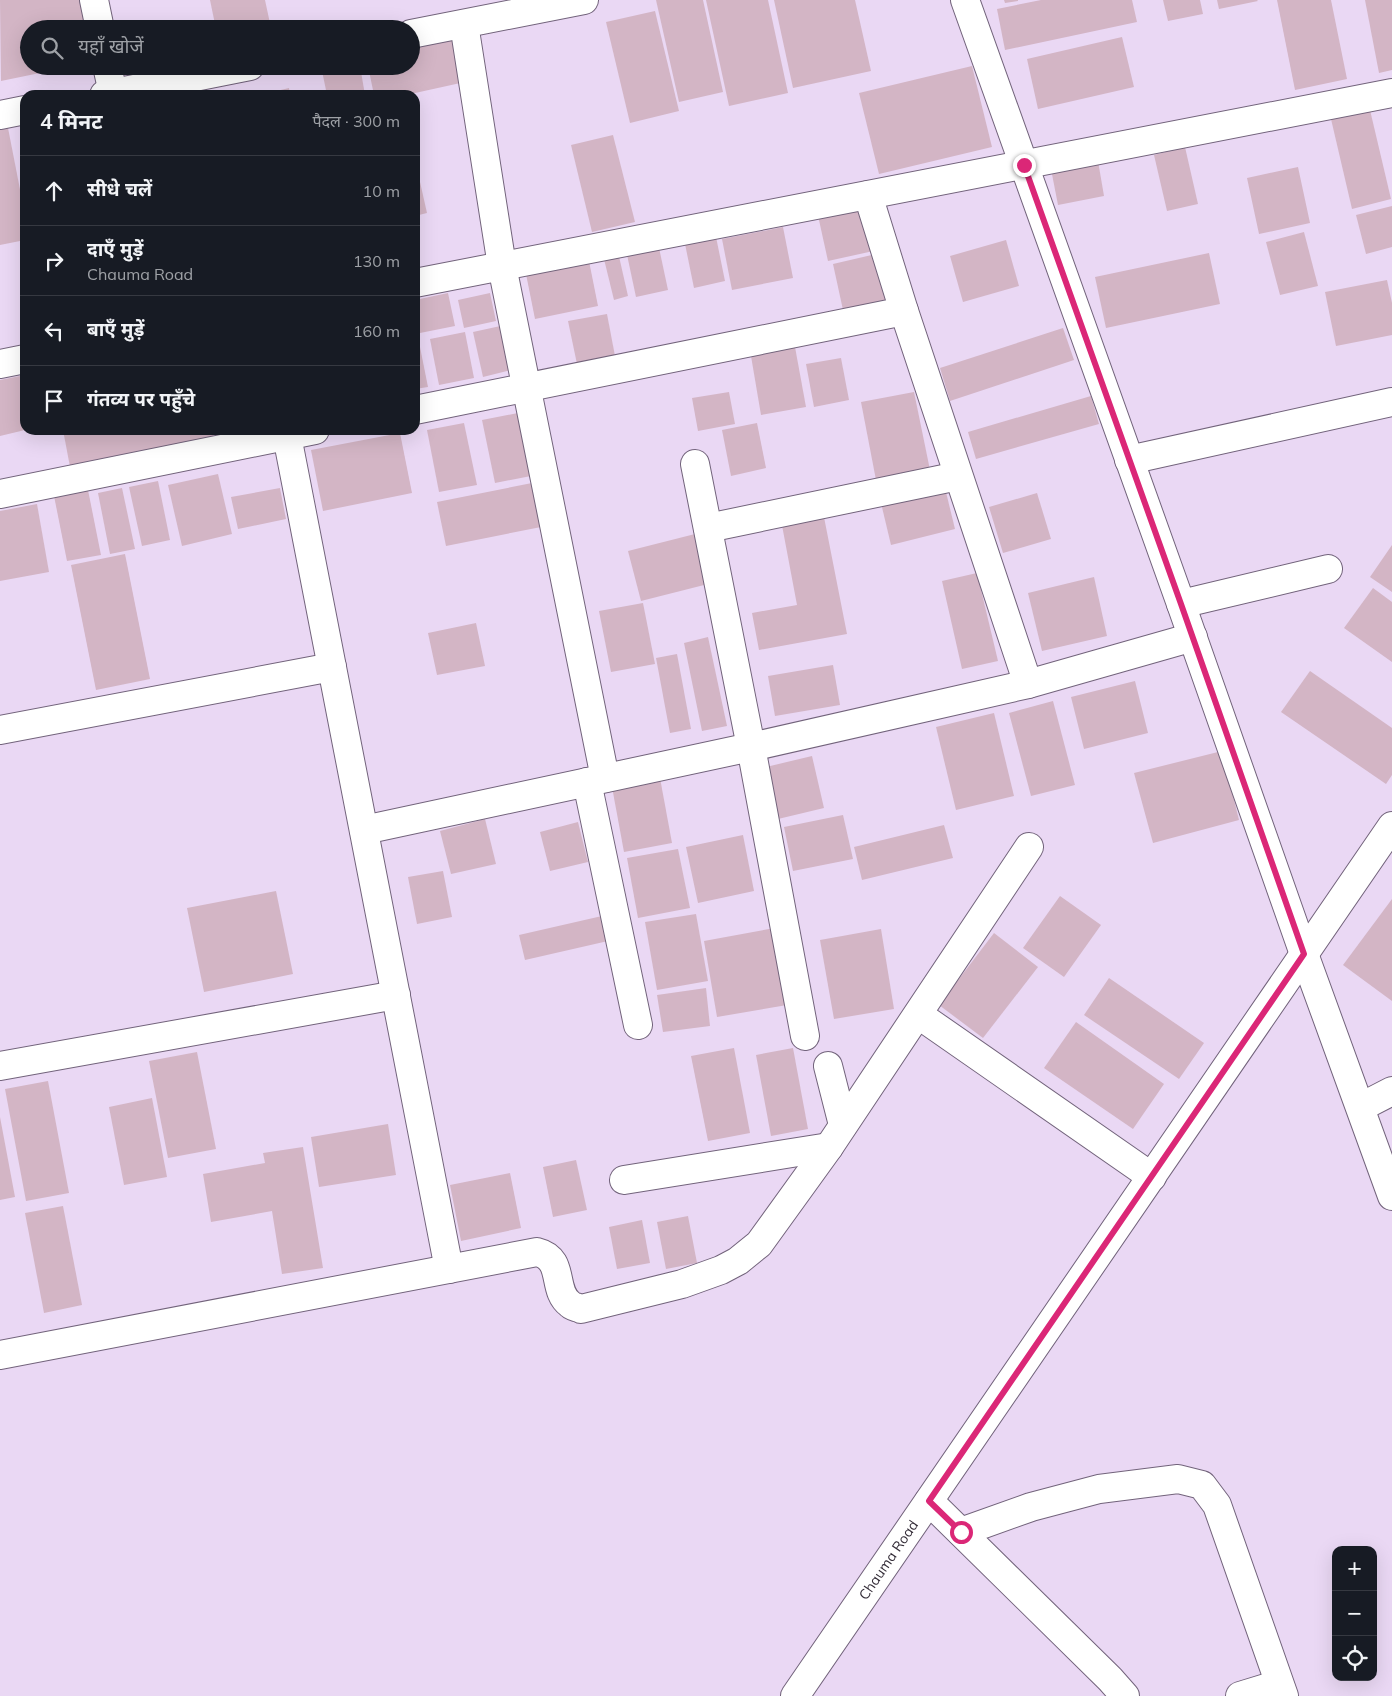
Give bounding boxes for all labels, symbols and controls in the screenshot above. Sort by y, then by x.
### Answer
search box [20,20,420,75]
icon: search [38,34,66,62]
text: यहाँ खोजें [78,34,144,58]
text: 4 मिनट [40,108,102,134]
text: पैदल · 300 m [312,111,400,131]
route end [1013,154,1036,177]
icon: ahead [40,177,68,205]
text: सीधे चलें [87,177,152,201]
text: 10 m [363,181,400,201]
text: दाएँ मुड़ें [87,237,143,261]
icon: right [40,247,68,275]
text: 130 m [353,251,400,271]
text: Chauma Road [87,264,193,284]
icon: left [40,317,68,345]
text: बाएँ मुड़ें [87,317,144,341]
text: 160 m [353,321,400,341]
icon: arrive [40,387,68,415]
text: गंतव्य पर पहुँचे [87,387,195,411]
street label: Chauma Road [855,1517,922,1603]
route start [950,1521,973,1544]
map controls [1332,1546,1377,1681]
button: + [1332,1546,1377,1591]
button: − [1332,1591,1377,1636]
button: locate [1332,1636,1377,1681]

